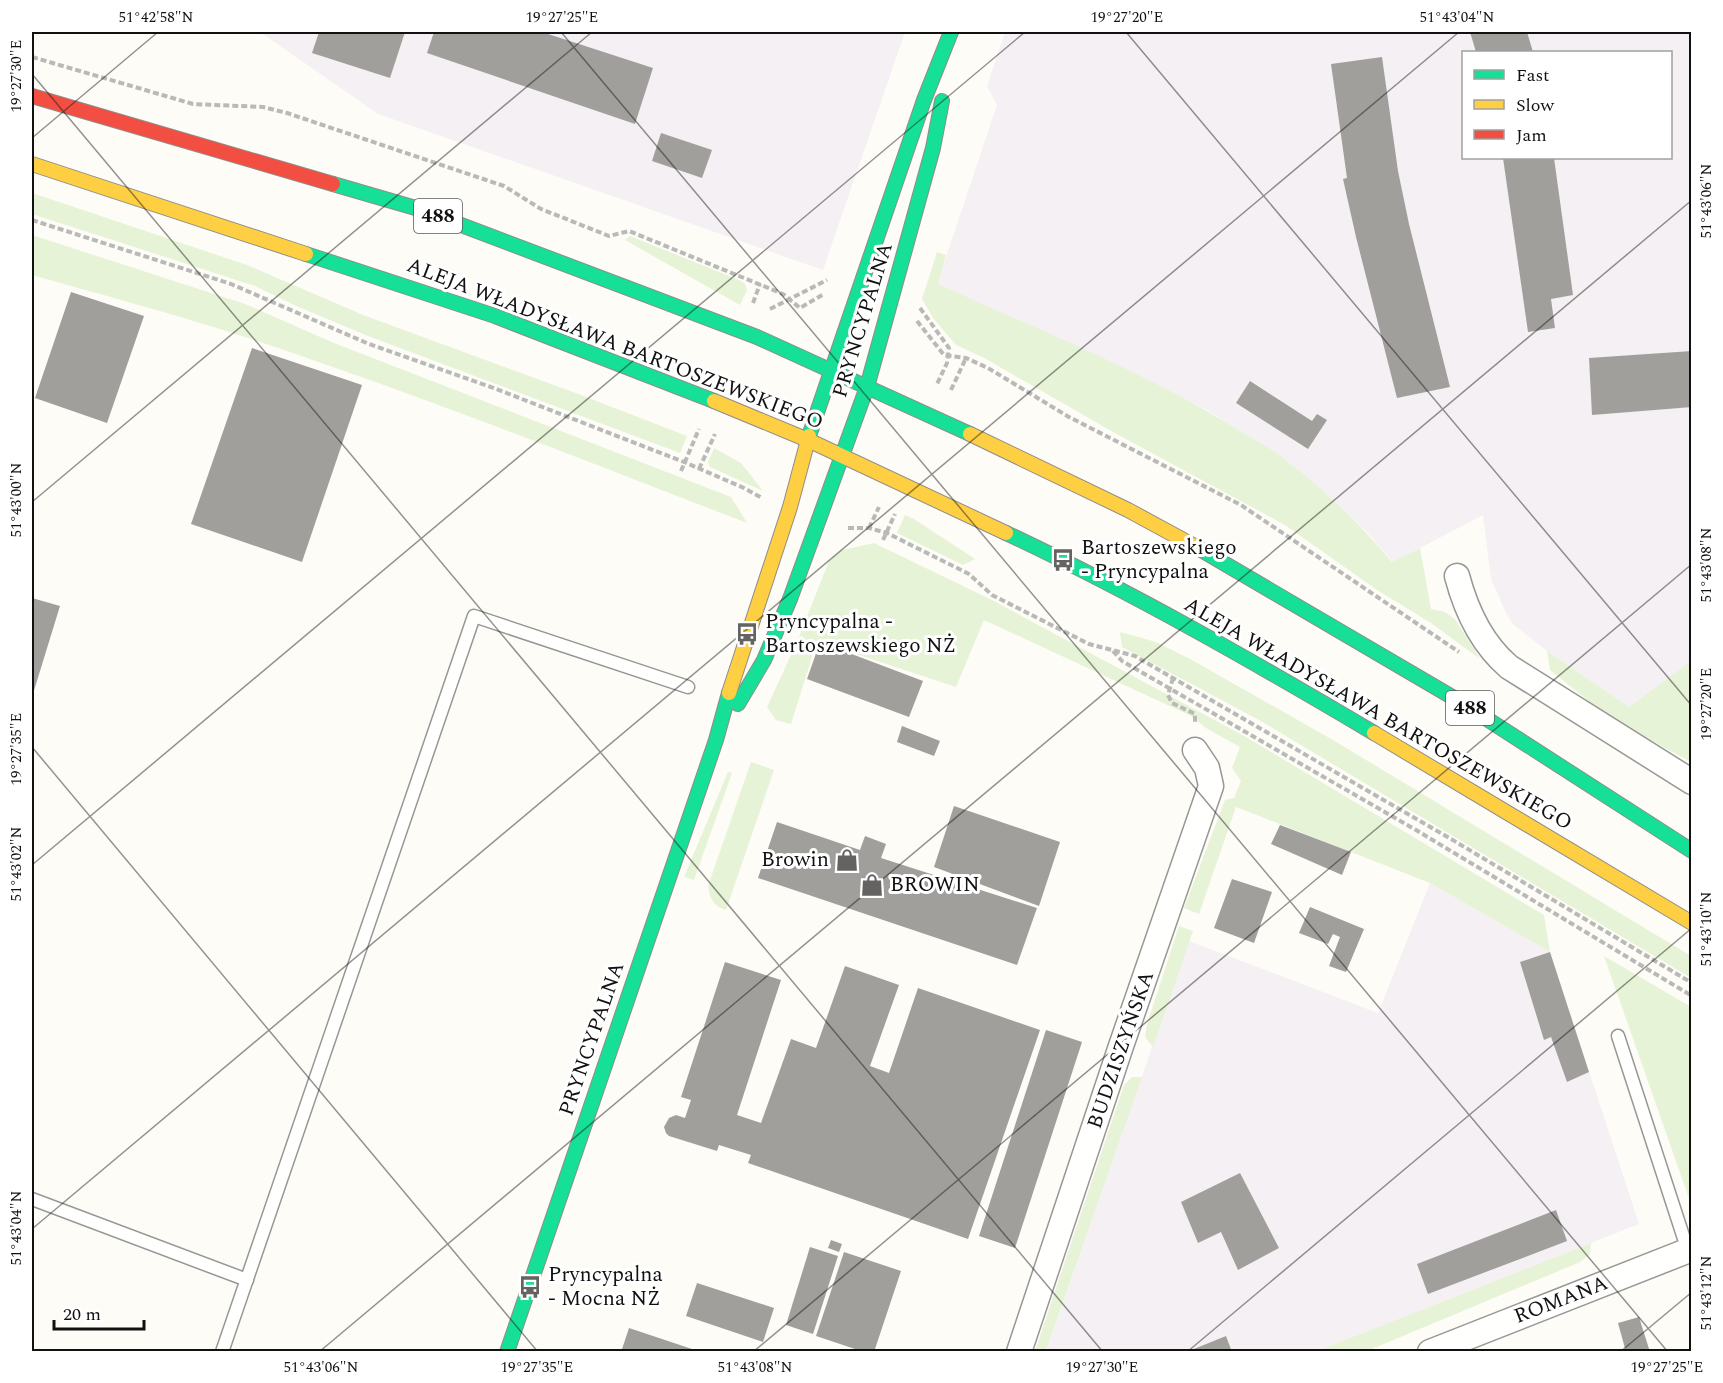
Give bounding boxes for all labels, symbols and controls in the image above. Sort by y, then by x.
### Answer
text: 51°42'58"N [119,6,194,29]
text: 19°27'25"E [526,6,598,29]
text: 19°27'20"E [1091,6,1163,29]
text: 51°43'04"N [1420,6,1495,29]
text: 19°27'30"E [5,40,28,112]
legend [1462,51,1672,159]
text: Fast [1516,62,1549,89]
text: Slow [1516,92,1555,119]
text: Jam [1516,122,1547,149]
text: 51°43'06"N [1695,163,1718,239]
road number: 488 [414,199,462,233]
street label: PRYNCYPALNA [824,238,902,402]
street label: ALEJA WŁADYSŁAWA BARTOSZEWSKIEGO [402,250,828,438]
text: 51°43'00"N [5,462,28,538]
text: 51°43'08"N [1695,527,1718,603]
place label: Bartoszewskiego - Pryncypalna [1081,532,1237,588]
bus stop icon: Bartoszewskiego - Pryncypalna [1050,547,1076,573]
street label: ALEJA WŁADYSŁAWA BARTOSZEWSKIEGO [1178,589,1578,839]
place label: Pryncypalna - Bartoszewskiego NŻ [765,606,956,662]
bus stop icon: Pryncypalna - Bartoszewskiego NŻ [734,621,760,647]
text: 19°27'20"E [1695,668,1718,740]
road number: 488 [1446,691,1494,725]
text: 19°27'35"E [5,713,28,785]
text: 51°43'02"N [5,826,28,902]
place label: Browin [761,844,829,876]
shop icon: Browin [834,847,860,873]
place label: BROWIN [890,869,980,901]
shop icon: BROWIN [859,872,885,898]
text: 51°43'10"N [1695,891,1718,967]
street label: PRYNCYPALNA [551,958,633,1120]
street label: BUDZISZYŃSKA [1079,967,1163,1133]
text: 51°43'04"N [5,1190,28,1266]
text: 51°43'12"N [1695,1255,1718,1331]
place label: Pryncypalna - Mocna NŻ [548,1259,663,1315]
street label: ROMANA [1509,1267,1613,1333]
bus stop icon: Pryncypalna - Mocna NŻ [517,1274,543,1300]
scale bar [54,1293,144,1331]
text: 20 m [63,1301,101,1328]
text: 51°43'06"N [284,1356,359,1379]
text: 19°27'35"E [501,1356,573,1379]
text: 51°43'08"N [718,1356,793,1379]
text: 19°27'30"E [1066,1356,1138,1379]
text: 19°27'25"E [1631,1356,1703,1379]

